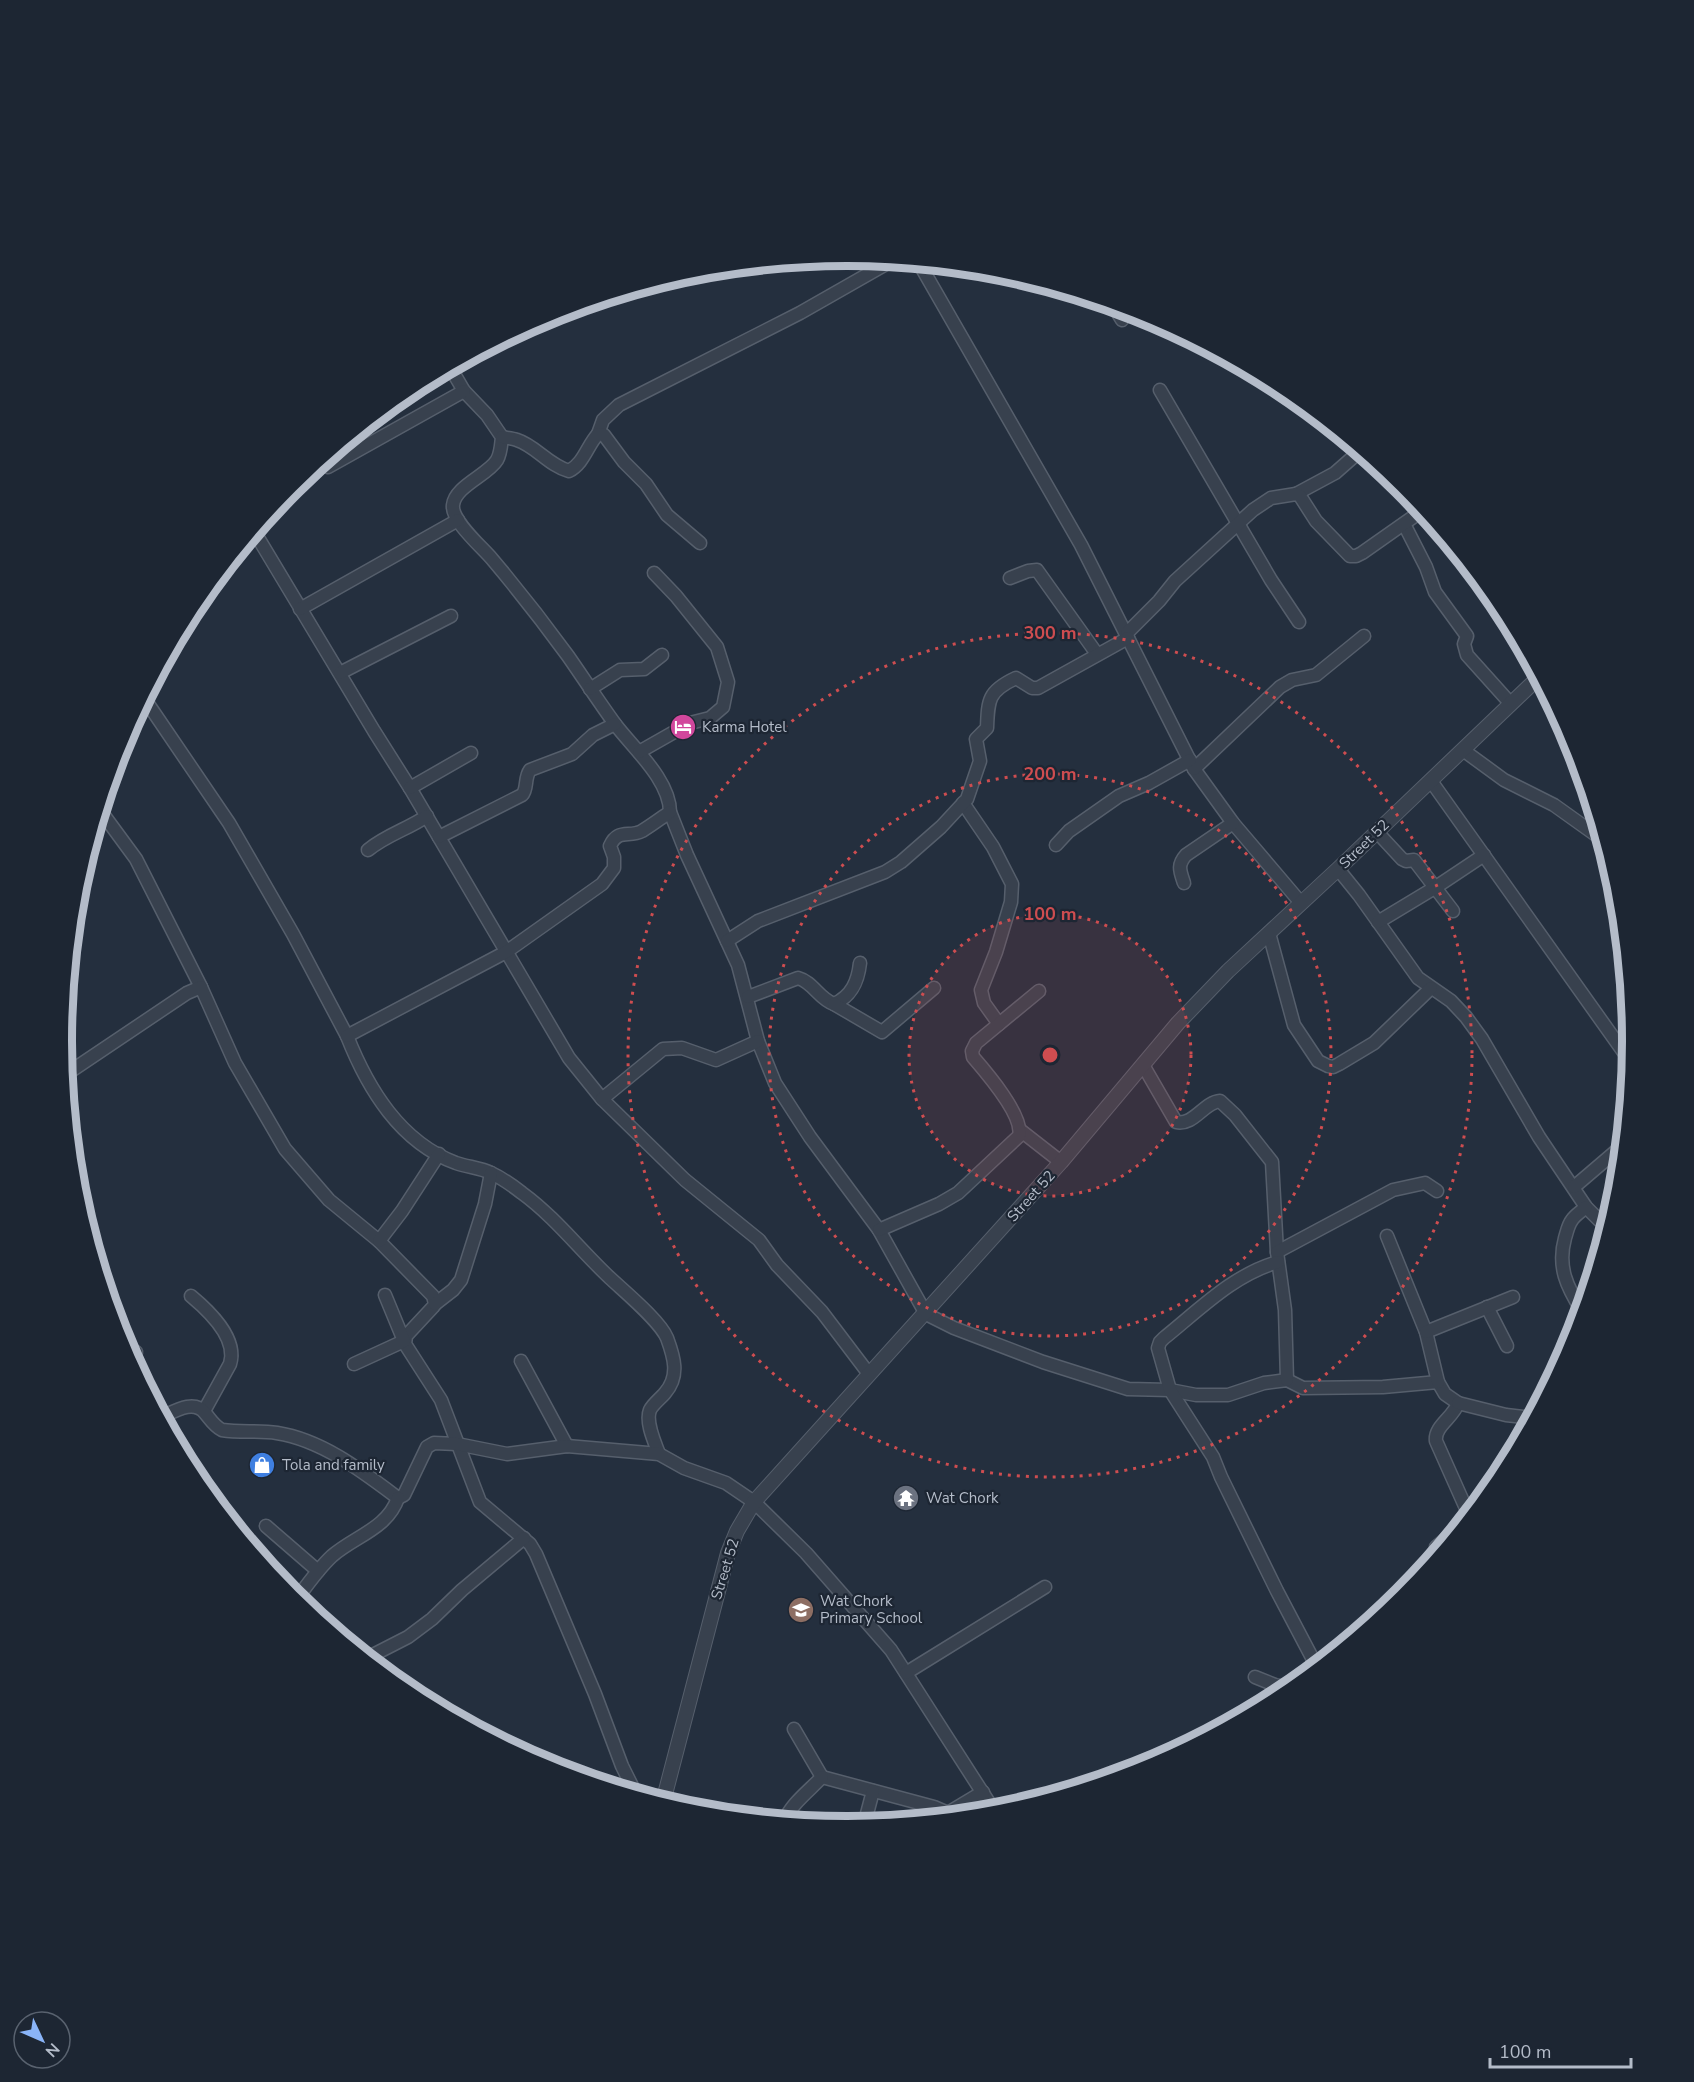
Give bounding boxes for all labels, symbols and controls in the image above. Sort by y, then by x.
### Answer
text: 300 m [1023,621,1077,645]
hotel icon: Karma Hotel [668,712,698,742]
place label: Karma Hotel [702,717,787,737]
text: 200 m [1023,762,1077,786]
street label: Street 52 [1334,815,1394,873]
text: 100 m [1023,902,1077,926]
centre of rings [1040,1045,1060,1065]
street label: Street 52 [1003,1166,1059,1226]
shop icon: Tola and family [247,1450,277,1480]
place label: Tola and family [282,1455,385,1475]
temple icon: Wat Chork [891,1483,921,1513]
place label: Wat Chork [926,1488,999,1508]
street label: Street 52 [706,1536,744,1602]
place label: Wat Chork Primary School [820,1591,923,1628]
school or university icon: Wat Chork Primary School [786,1595,816,1625]
north arrow [12,2010,72,2070]
scale bar [1490,2031,1631,2069]
text: N [40,2038,64,2062]
text: 100 m [1499,2040,1551,2064]

